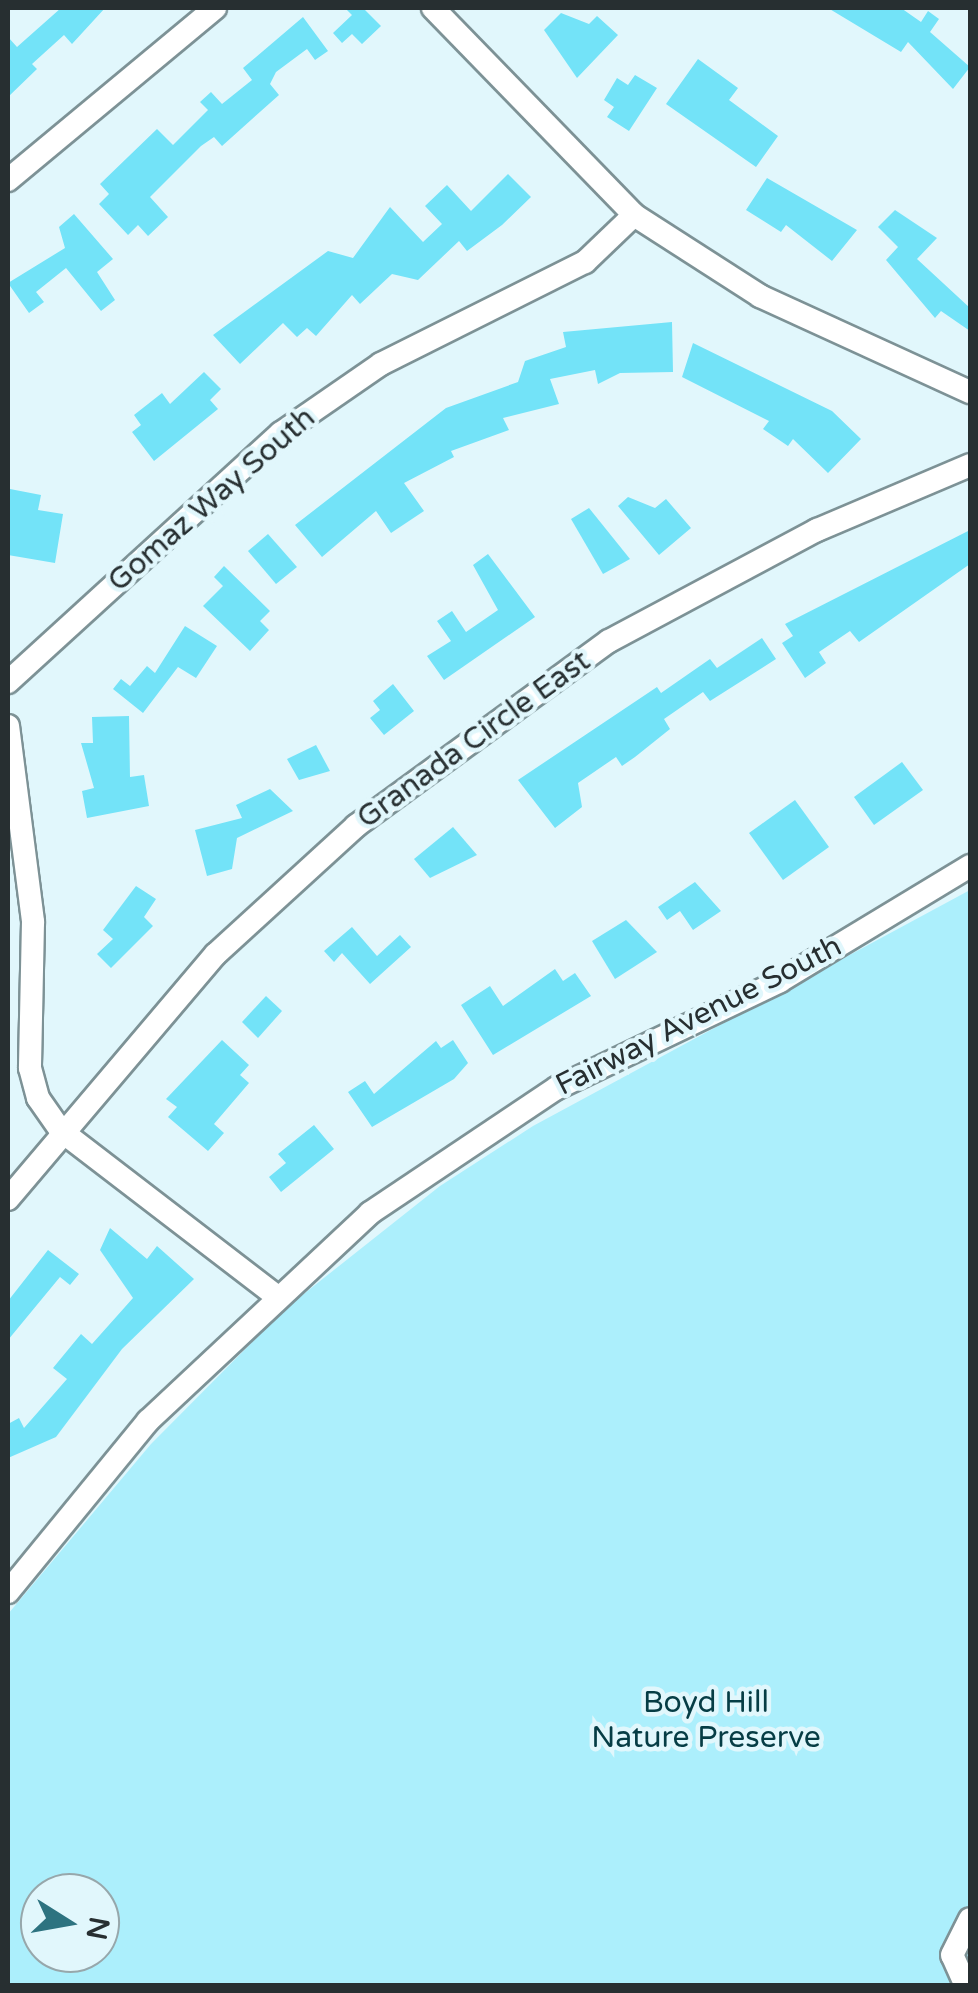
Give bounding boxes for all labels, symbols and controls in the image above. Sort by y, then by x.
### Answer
street label: Gomaz Way South [101,400,323,600]
street label: Granada Circle East [351,643,597,837]
street label: Fairway Avenue South [550,928,848,1104]
park label: Boyd Hill Nature Preserve [591,1685,821,1756]
north arrow [20,1873,120,1973]
text: N [79,1914,116,1943]

